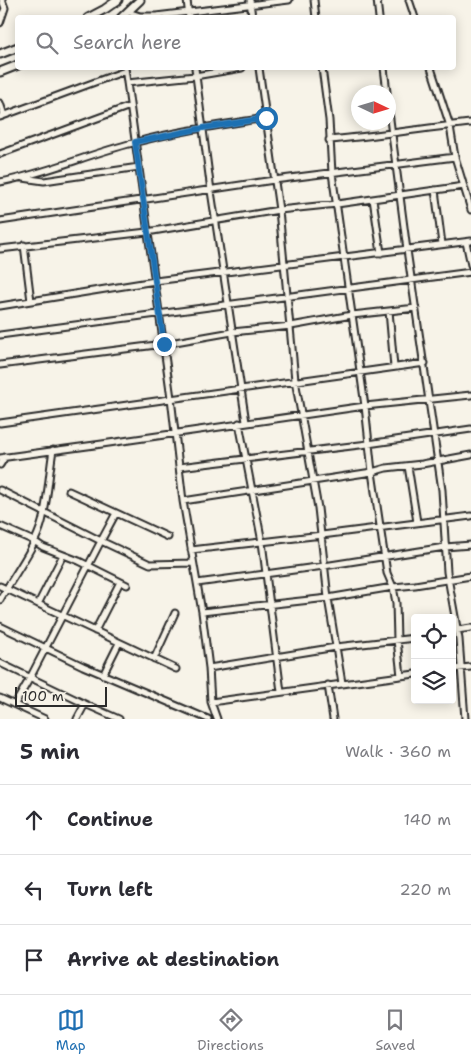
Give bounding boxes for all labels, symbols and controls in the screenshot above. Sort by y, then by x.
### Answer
search box [15,15,456,70]
icon: search [33,29,61,57]
text: Search here [73,30,182,55]
north arrow [351,85,396,130]
route start [255,107,278,130]
route end [153,333,176,356]
map controls [411,614,456,704]
button: locate [411,614,456,659]
button: layers [411,659,456,704]
scale bar [15,684,108,707]
text: 100 m [22,687,64,705]
text: 5 min [20,738,80,766]
text: Walk · 360 m [345,741,451,762]
icon: ahead [20,806,48,834]
text: Continue [67,807,153,832]
text: 140 m [404,809,451,830]
icon: left [20,876,48,904]
text: Turn left [67,877,153,902]
text: 220 m [399,879,451,900]
icon: arrive [20,946,48,974]
text: Arrive at destination [67,947,279,972]
tab: Map [56,1006,86,1054]
tab: Directions [197,1006,264,1054]
tab: Saved [376,1006,415,1054]

